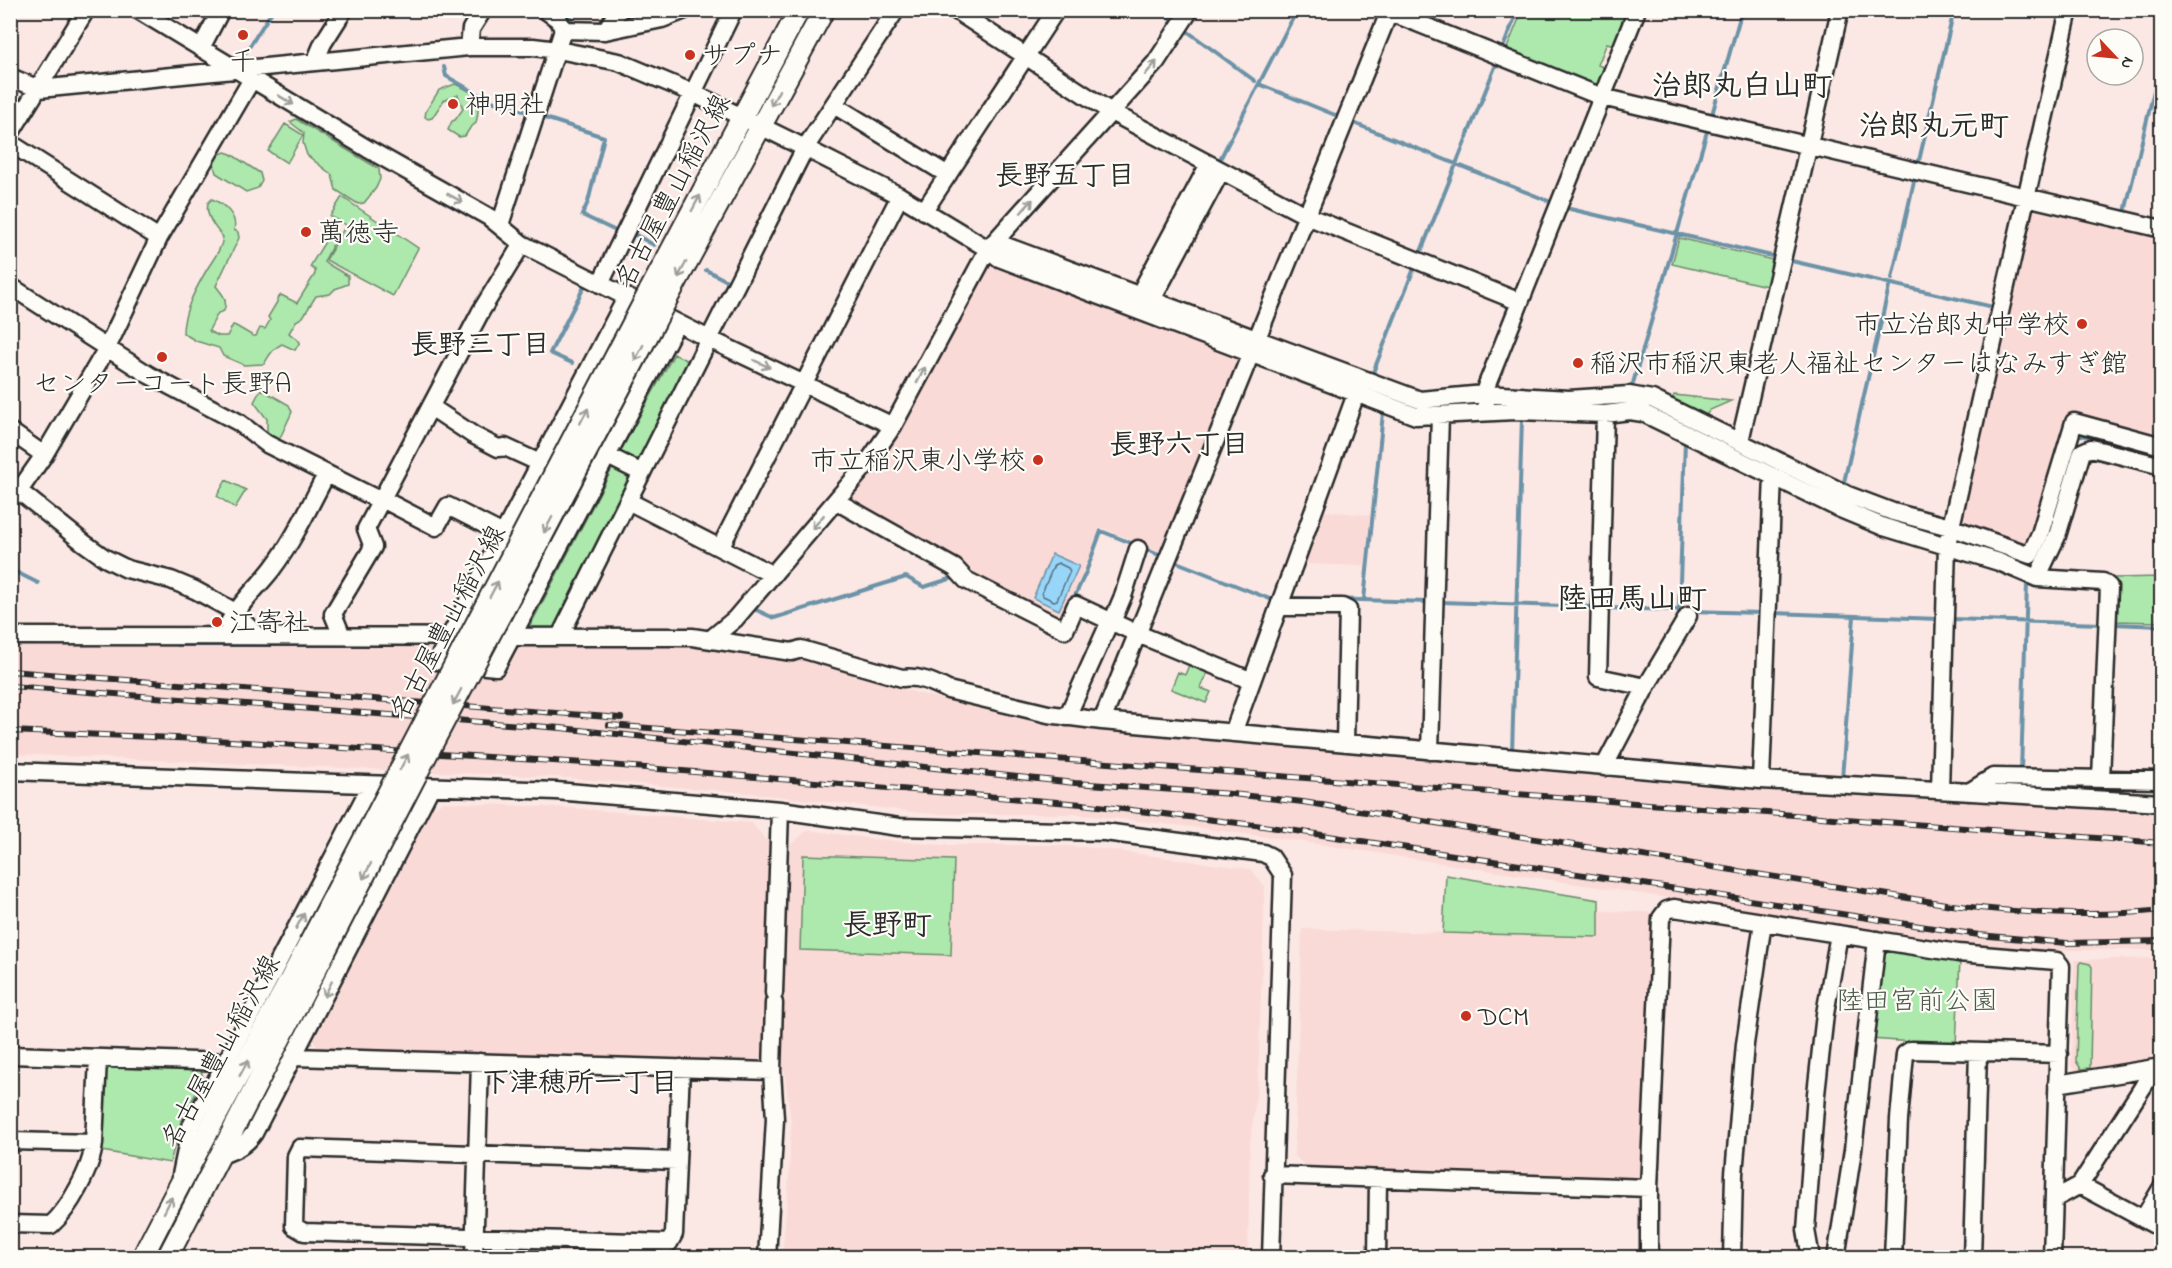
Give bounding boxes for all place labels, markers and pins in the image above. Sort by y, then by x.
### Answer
marker: 千 [236,28,250,42]
place label: サプナ [702,38,783,77]
place label: 千 [230,44,257,83]
marker: サプナ [683,48,697,62]
place label: 神明社 [465,87,546,126]
marker: 神明社 [446,97,460,111]
place label: 萬徳寺 [318,215,399,254]
marker: 萬徳寺 [299,225,313,239]
place label: 市立治郎丸中学校 [1854,307,2070,346]
marker: 市立治郎丸中学校 [2075,317,2089,331]
place label: 稲沢市稲沢東老人福祉センターはなみすぎ館 [1590,346,2128,385]
marker: センターコート長野A [155,350,169,364]
marker: 稲沢市稲沢東老人福祉センターはなみすぎ館 [1571,356,1585,370]
place label: センターコート長野A [33,366,291,405]
place label: 市立稲沢東小学校 [810,443,1026,482]
marker: 市立稲沢東小学校 [1031,453,1045,467]
place label: 江寄社 [229,605,310,644]
marker: 江寄社 [210,615,224,629]
place label: DCM [1477,999,1529,1038]
marker: DCM [1459,1009,1473,1023]

